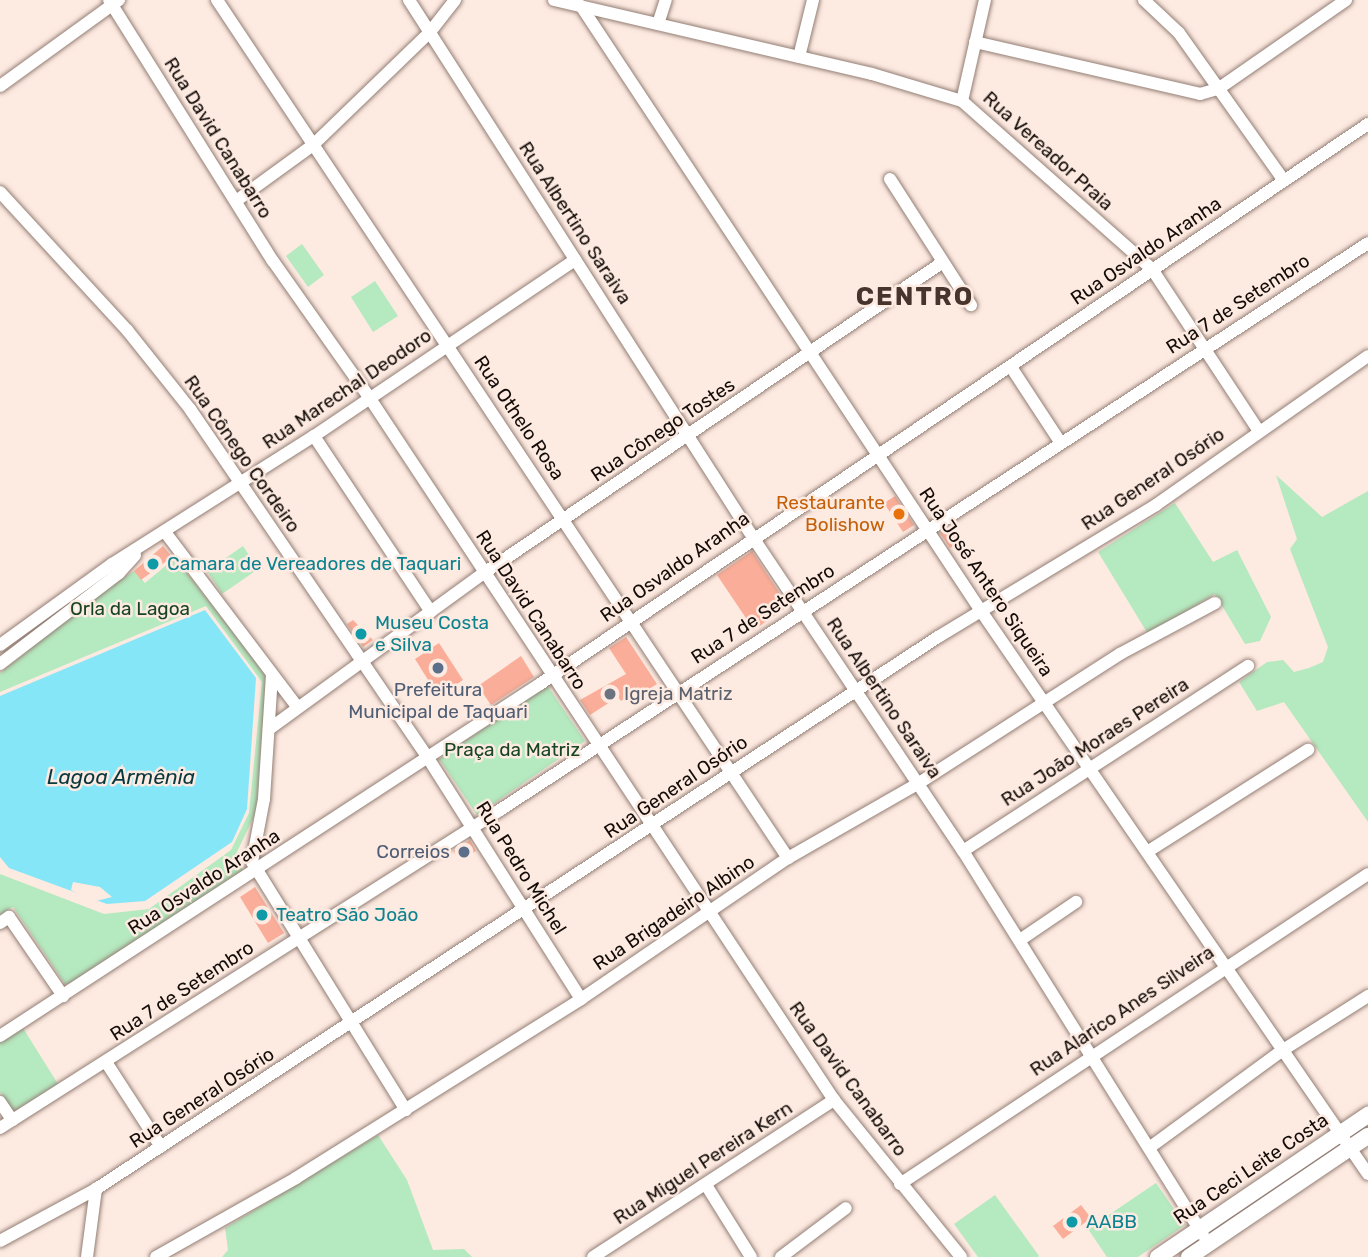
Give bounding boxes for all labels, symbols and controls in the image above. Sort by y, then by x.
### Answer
street label: Rua David Canabarro [159,53,277,223]
street label: Rua Vereador Praia [978,86,1118,216]
street label: Rua Albertino Saraiva [514,137,636,309]
street label: Rua Osvaldo Aranha [1066,192,1226,310]
street label: Rua 7 de Setembro [1162,249,1314,359]
district label: CENTRO [857,281,973,313]
street label: Rua Marechal Deodoro [258,324,436,454]
street label: Rua Othelo Rosa [469,351,569,485]
street label: Rua Cônego Cordeiro [179,371,305,537]
street label: Rua Cônego Tostes [587,373,739,487]
street label: Rua General Osório [1077,423,1229,535]
street label: Rua José Antero Siqueira [914,483,1058,681]
place label: Restaurante Bolishow [776,492,885,536]
marker: Restaurante Bolishow [891,506,907,522]
street label: Rua Osvaldo Aranha [596,507,754,627]
street label: Rua David Canabarro [471,526,591,694]
place label: Camara de Vereadores de Taquari [167,553,462,575]
marker: Camara de Vereadores de Taquari [145,556,161,572]
street label: Rua 7 de Setembro [687,559,839,669]
park label: Orla da Lagoa [70,598,190,620]
place label: Museu Costa e Silva [375,612,489,656]
street label: Rua Albertino Saraiva [822,613,946,783]
marker: Museu Costa e Silva [353,626,369,642]
marker: Prefeitura Municipal de Taquari [430,660,446,676]
street label: Rua João Moraes Pereira [997,673,1193,811]
place label: Prefeitura Municipal de Taquari [348,679,528,723]
place label: Igreja Matriz [624,683,733,705]
marker: Igreja Matriz [602,686,618,702]
street label: Rua General Osório [600,731,752,843]
park label: Praça da Matriz [444,739,580,761]
water label: Lagoa Armênia [47,764,195,790]
street label: Rua Pedro Michel [471,797,571,939]
street label: Rua Osvaldo Aranha [123,824,285,940]
place label: Correios [376,841,450,863]
marker: Correios [456,844,472,860]
street label: Rua Brigadeiro Albino [589,850,759,976]
place label: Teatro São João [276,904,418,926]
marker: Teatro São João [254,907,270,923]
street label: Rua 7 de Setembro [106,936,258,1046]
street label: Rua Alarico Anes Silveira [1025,941,1219,1081]
street label: Rua David Canabarro [784,997,912,1161]
street label: Rua General Osório [125,1043,279,1153]
street label: Rua Miguel Pereira Kern [609,1097,797,1229]
street label: Rua Ceci Leite Costa [1169,1109,1333,1229]
place label: AABB [1086,1211,1137,1233]
marker: AABB [1064,1214,1080,1230]

